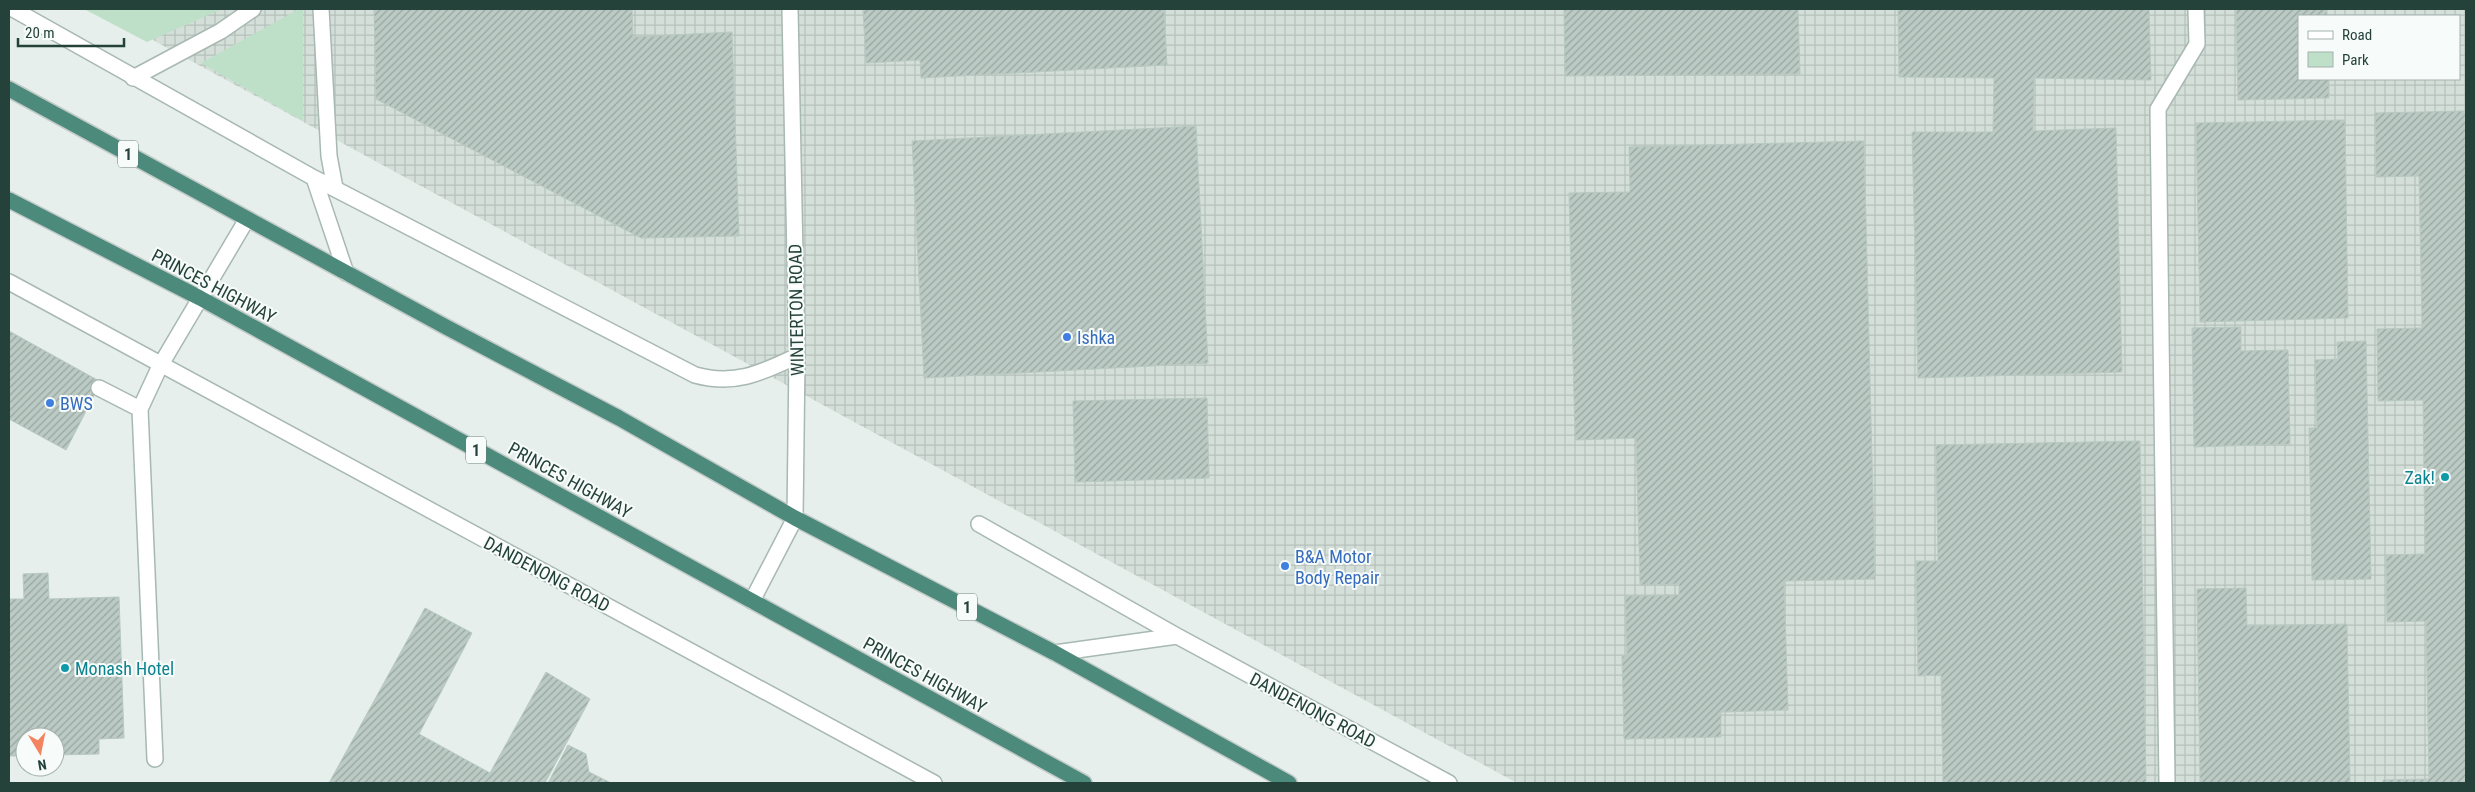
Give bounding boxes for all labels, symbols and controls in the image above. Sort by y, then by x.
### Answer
scale bar [18,15,124,47]
legend [2298,15,2460,80]
text: 20 m [25,24,55,42]
text: Road [2342,26,2372,44]
text: Park [2342,51,2369,69]
road number: 1 [118,140,138,168]
street label: PRINCES HIGHWAY [148,244,280,328]
street label: WINTERTON ROAD [784,244,808,376]
place label: Ishka [1077,327,1115,348]
marker: Ishka [1061,331,1073,343]
place label: BWS [60,393,93,414]
marker: BWS [44,397,56,409]
road number: 1 [466,436,486,464]
street label: PRINCES HIGHWAY [505,437,636,523]
place label: Zak! [2404,467,2435,488]
marker: Zak! [2439,471,2451,483]
street label: DANDENONG ROAD [480,532,614,616]
place label: B&A Motor Body Repair [1295,546,1380,588]
marker: B&A Motor Body Repair [1279,560,1291,572]
road number: 1 [957,594,977,620]
street label: PRINCES HIGHWAY [860,632,991,718]
place label: Monash Hotel [75,658,174,679]
marker: Monash Hotel [59,662,71,674]
street label: DANDENONG ROAD [1246,668,1380,752]
north arrow [15,727,65,777]
text: N [37,756,48,773]

